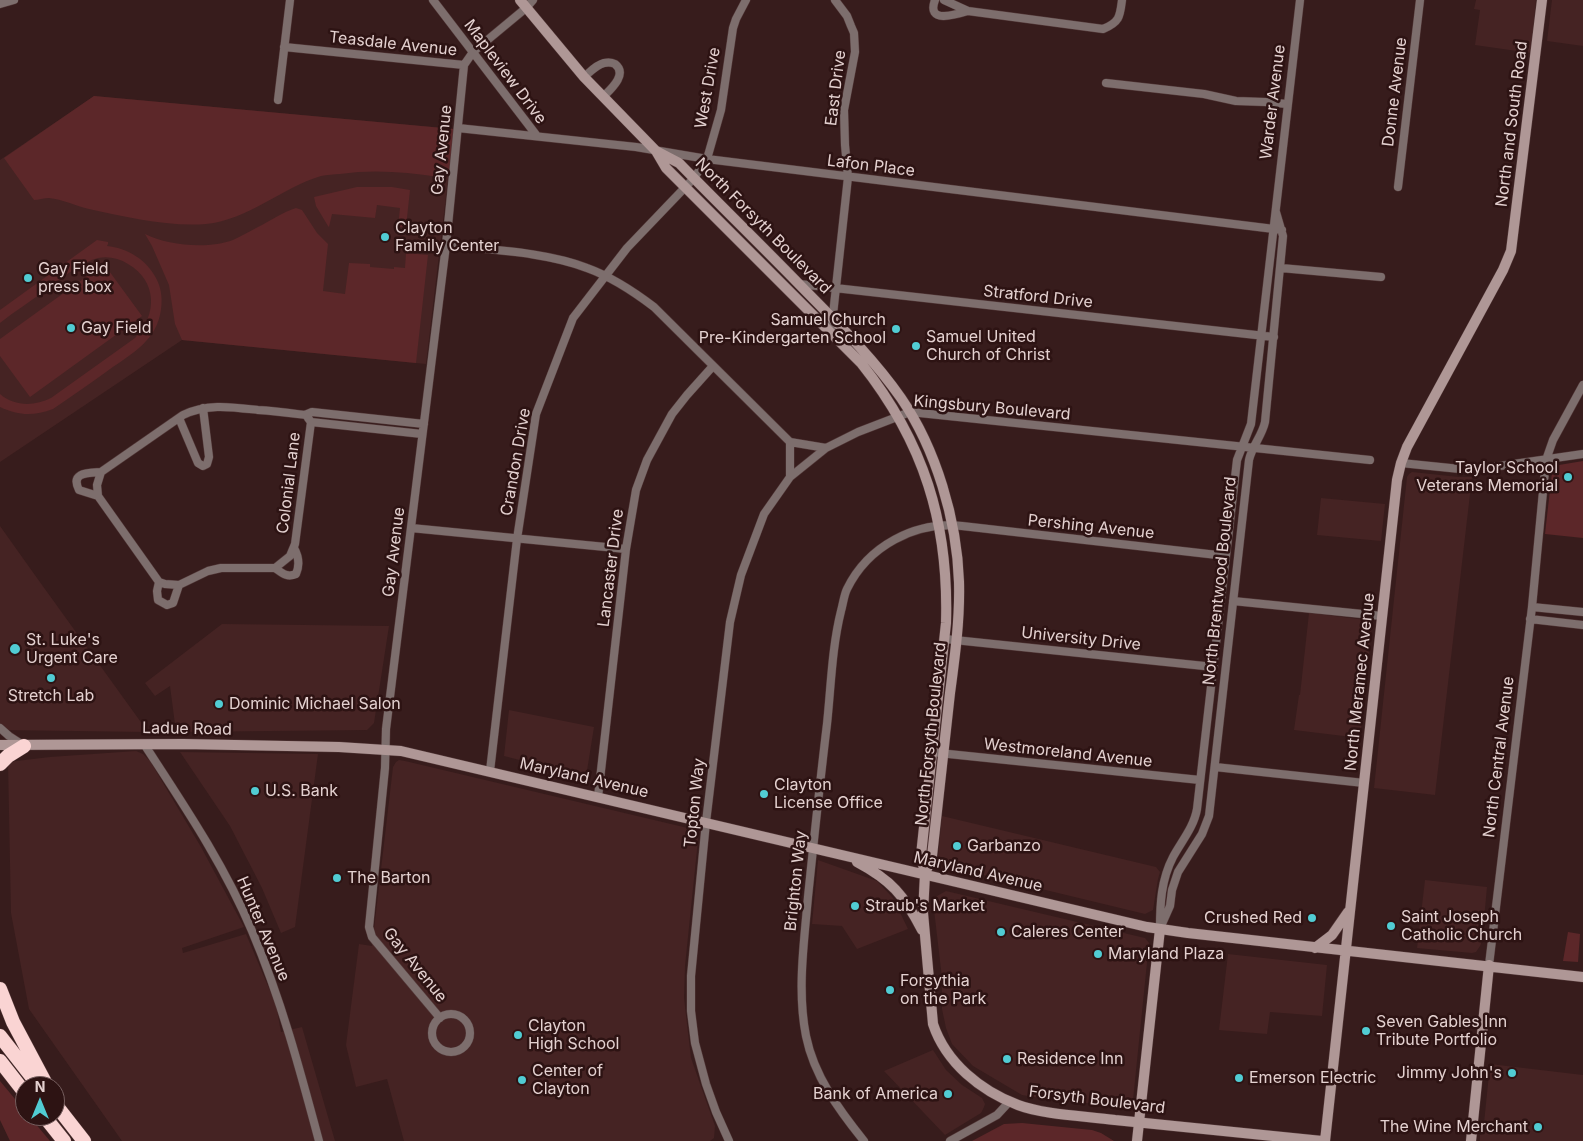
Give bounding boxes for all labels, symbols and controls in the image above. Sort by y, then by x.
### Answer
street label: Mapleview Drive [460,16,550,128]
street label: Teasdale Avenue [328,28,458,60]
street label: Donne Avenue [1379,36,1411,148]
street label: North and South Road [1492,40,1532,208]
street label: Warder Avenue [1256,43,1290,161]
street label: West Drive [691,46,725,130]
street label: East Drive [822,49,850,127]
street label: Gay Avenue [428,104,456,196]
street label: Lafon Place [826,151,916,181]
street label: North Forsyth Boulevard [691,154,835,298]
place label: Clayton Family Center [395,218,499,256]
marker: Clayton Family Center [379,231,391,243]
place label: Gay Field press box [38,259,112,297]
marker: Gay Field press box [22,272,34,284]
street label: Stratford Drive [982,282,1094,312]
place label: Samuel Church Pre-Kindergarten School [699,310,886,348]
place label: Gay Field [81,318,152,338]
marker: Gay Field [65,322,77,334]
marker: Samuel Church Pre-Kindergarten School [890,323,902,335]
place label: Samuel United Church of Christ [926,327,1050,365]
marker: Samuel United Church of Christ [910,340,922,352]
street label: Kingsbury Boulevard [913,392,1071,424]
street label: Crandon Drive [497,407,535,517]
street label: Colonial Lane [273,431,305,535]
place label: Taylor School Veterans Memorial [1416,458,1558,496]
marker: Taylor School Veterans Memorial [1562,471,1574,483]
street label: North Brentwood Boulevard [1199,476,1241,686]
street label: Gay Avenue [379,506,409,598]
street label: Lancaster Drive [594,508,628,628]
street label: Pershing Avenue [1027,511,1155,543]
street label: North Meramec Avenue [1341,592,1379,772]
street label: University Drive [1020,623,1142,655]
place label: St. Luke's Urgent Care [26,630,118,668]
street label: North Forsyth Boulevard [912,641,950,827]
marker: St. Luke's Urgent Care [8,642,22,656]
marker: Stretch Lab [45,672,57,684]
street label: North Central Avenue [1480,675,1518,839]
place label: Stretch Lab [8,686,94,706]
place label: Dominic Michael Salon [229,694,401,714]
marker: Dominic Michael Salon [213,698,225,710]
street label: Ladue Road [142,719,232,739]
street label: Westmoreland Avenue [983,735,1153,771]
street label: Maryland Avenue [518,754,650,802]
street label: Topton Way [681,757,709,849]
place label: Clayton License Office [774,775,883,813]
place label: U.S. Bank [265,781,338,801]
marker: U.S. Bank [249,785,261,797]
marker: Clayton License Office [758,788,770,800]
street label: Brighton Way [781,830,811,932]
place label: Garbanzo [967,836,1041,856]
marker: Garbanzo [951,840,963,852]
street label: Maryland Avenue [912,848,1044,896]
place label: The Barton [347,868,430,888]
marker: The Barton [331,872,343,884]
street label: Hunter Avenue [232,874,294,984]
place label: Straub's Market [865,896,985,916]
marker: Straub's Market [849,900,861,912]
place label: Saint Joseph Catholic Church [1401,907,1522,945]
place label: Crushed Red [1204,908,1302,928]
marker: Crushed Red [1306,912,1318,924]
marker: Saint Joseph Catholic Church [1385,920,1397,932]
place label: Caleres Center [1011,922,1124,942]
street label: Gay Avenue [379,924,451,1006]
marker: Caleres Center [995,926,1007,938]
place label: Maryland Plaza [1108,944,1224,964]
marker: Maryland Plaza [1092,948,1104,960]
place label: Forsythia on the Park [900,971,986,1009]
marker: Forsythia on the Park [884,984,896,996]
place label: Seven Gables Inn Tribute Portfolio [1376,1012,1507,1050]
place label: Clayton High School [528,1016,619,1054]
marker: Seven Gables Inn Tribute Portfolio [1360,1025,1372,1037]
marker: Clayton High School [512,1029,524,1041]
place label: Residence Inn [1017,1049,1123,1069]
marker: Residence Inn [1001,1053,1013,1065]
place label: Center of Clayton [532,1061,603,1099]
place label: Jimmy John's [1397,1063,1502,1083]
marker: Jimmy John's [1506,1067,1518,1079]
place label: Emerson Electric [1249,1068,1376,1088]
marker: Emerson Electric [1233,1072,1245,1084]
marker: Center of Clayton [516,1074,528,1086]
north arrow [15,1076,65,1126]
text: N [35,1078,45,1095]
street label: Forsyth Boulevard [1028,1082,1166,1118]
place label: Bank of America [813,1084,938,1104]
marker: Bank of America [942,1088,954,1100]
place label: The Wine Merchant [1380,1117,1528,1137]
marker: The Wine Merchant [1532,1121,1544,1133]

